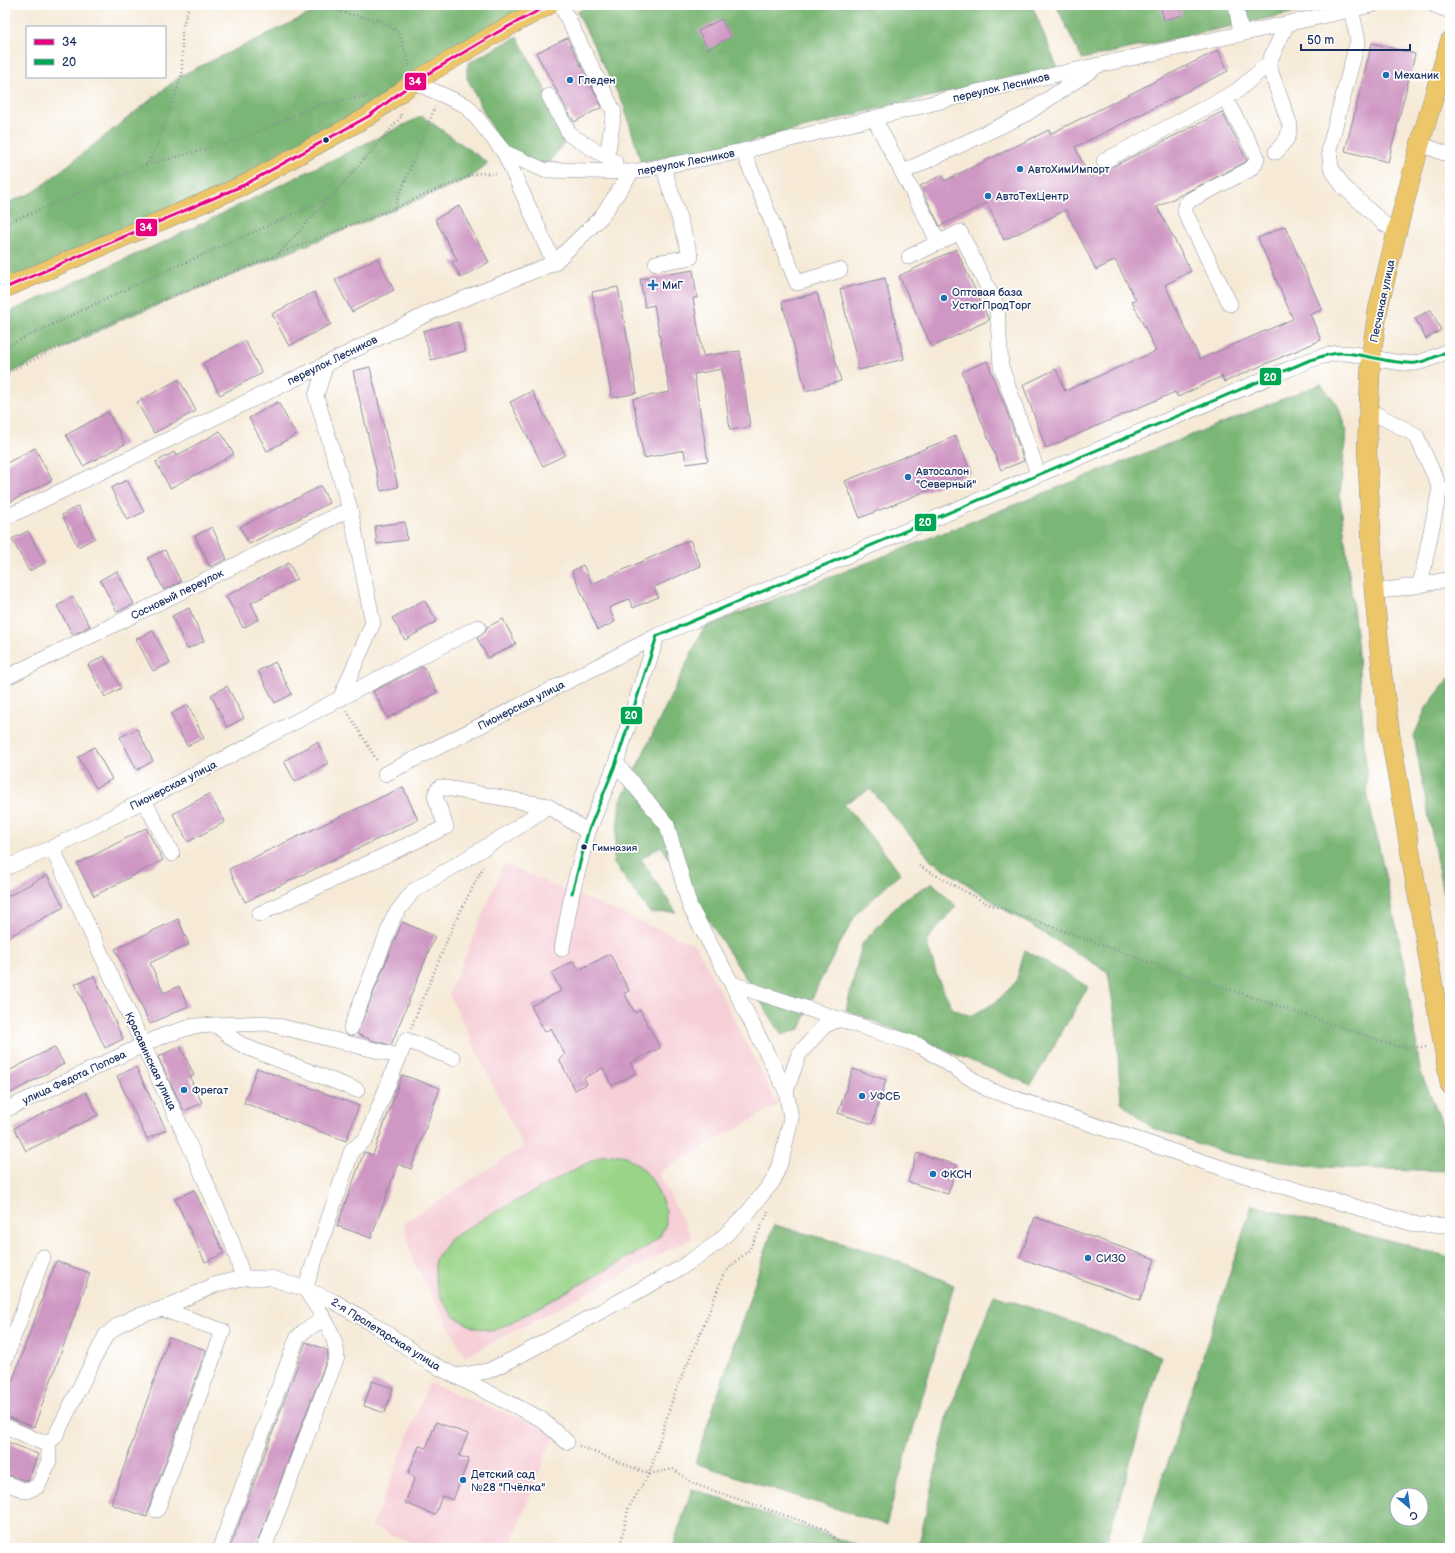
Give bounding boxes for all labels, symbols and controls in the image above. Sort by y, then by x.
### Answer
legend [26,26,166,78]
scale bar [1301,26,1410,52]
text: 50 m [1307,33,1334,48]
text: 34 [62,35,77,50]
text: 20 [62,55,76,70]
place label: Механик [1394,69,1439,82]
street label: переулок Лесников [952,70,1051,105]
marker: Механик [1381,70,1391,80]
line badge: 34 [404,72,427,91]
place label: Гледен [578,74,616,87]
text: 34 [409,75,422,88]
marker: Гледен [565,75,575,85]
unlabelled marker [321,135,331,145]
street label: переулок Лесников [636,147,736,178]
place label: АвтоХимИмпорт [1027,163,1110,176]
marker: АвтоХимИмпорт [1015,164,1025,174]
place label: АвтоТехЦентр [995,190,1069,203]
marker: АвтоТехЦентр [983,191,993,201]
line badge: 34 [135,218,158,237]
text: 34 [140,221,153,234]
street label: Песчаная улица [1367,258,1398,344]
marker: МиГ [647,279,659,291]
place label: МиГ [662,279,683,292]
place label: Оптовая база УстюгПродТорг [952,286,1032,312]
marker: Оптовая база УстюгПродТорг [939,293,949,303]
street label: переулок Лесников [285,333,380,388]
line badge: 20 [1259,367,1282,386]
text: 20 [1263,371,1277,384]
place label: Автосалон "Северный" [915,465,976,491]
marker: Автосалон "Северный" [903,472,913,482]
line badge: 20 [914,513,937,532]
text: 20 [918,516,932,529]
street label: Сосновый переулок [129,566,226,622]
street label: Пионерская улица [476,678,567,733]
line badge: 20 [620,706,643,725]
text: 20 [624,709,638,722]
street label: Пионерская улица [128,758,219,813]
marker: Гимназия [579,842,589,852]
place label: Гимназия [592,842,638,854]
street label: Красавинская улица [122,1010,179,1113]
street label: улица Федота Попова [20,1047,129,1107]
place label: Фрегат [192,1084,229,1097]
marker: Фрегат [179,1085,189,1095]
place label: УФСБ [870,1090,901,1103]
marker: УФСБ [857,1091,867,1101]
place label: ФКСН [941,1168,972,1181]
marker: ФКСН [928,1169,938,1179]
place label: СИЗО [1096,1252,1126,1265]
marker: СИЗО [1083,1253,1093,1263]
street label: 2-я Пролетарская улица [329,1295,443,1374]
place label: Детский сад №28 "Пчёлка" [471,1468,545,1494]
marker: Детский сад №28 "Пчёлка" [458,1475,468,1485]
north arrow [1389,1487,1429,1527]
text: С [1407,1508,1420,1523]

